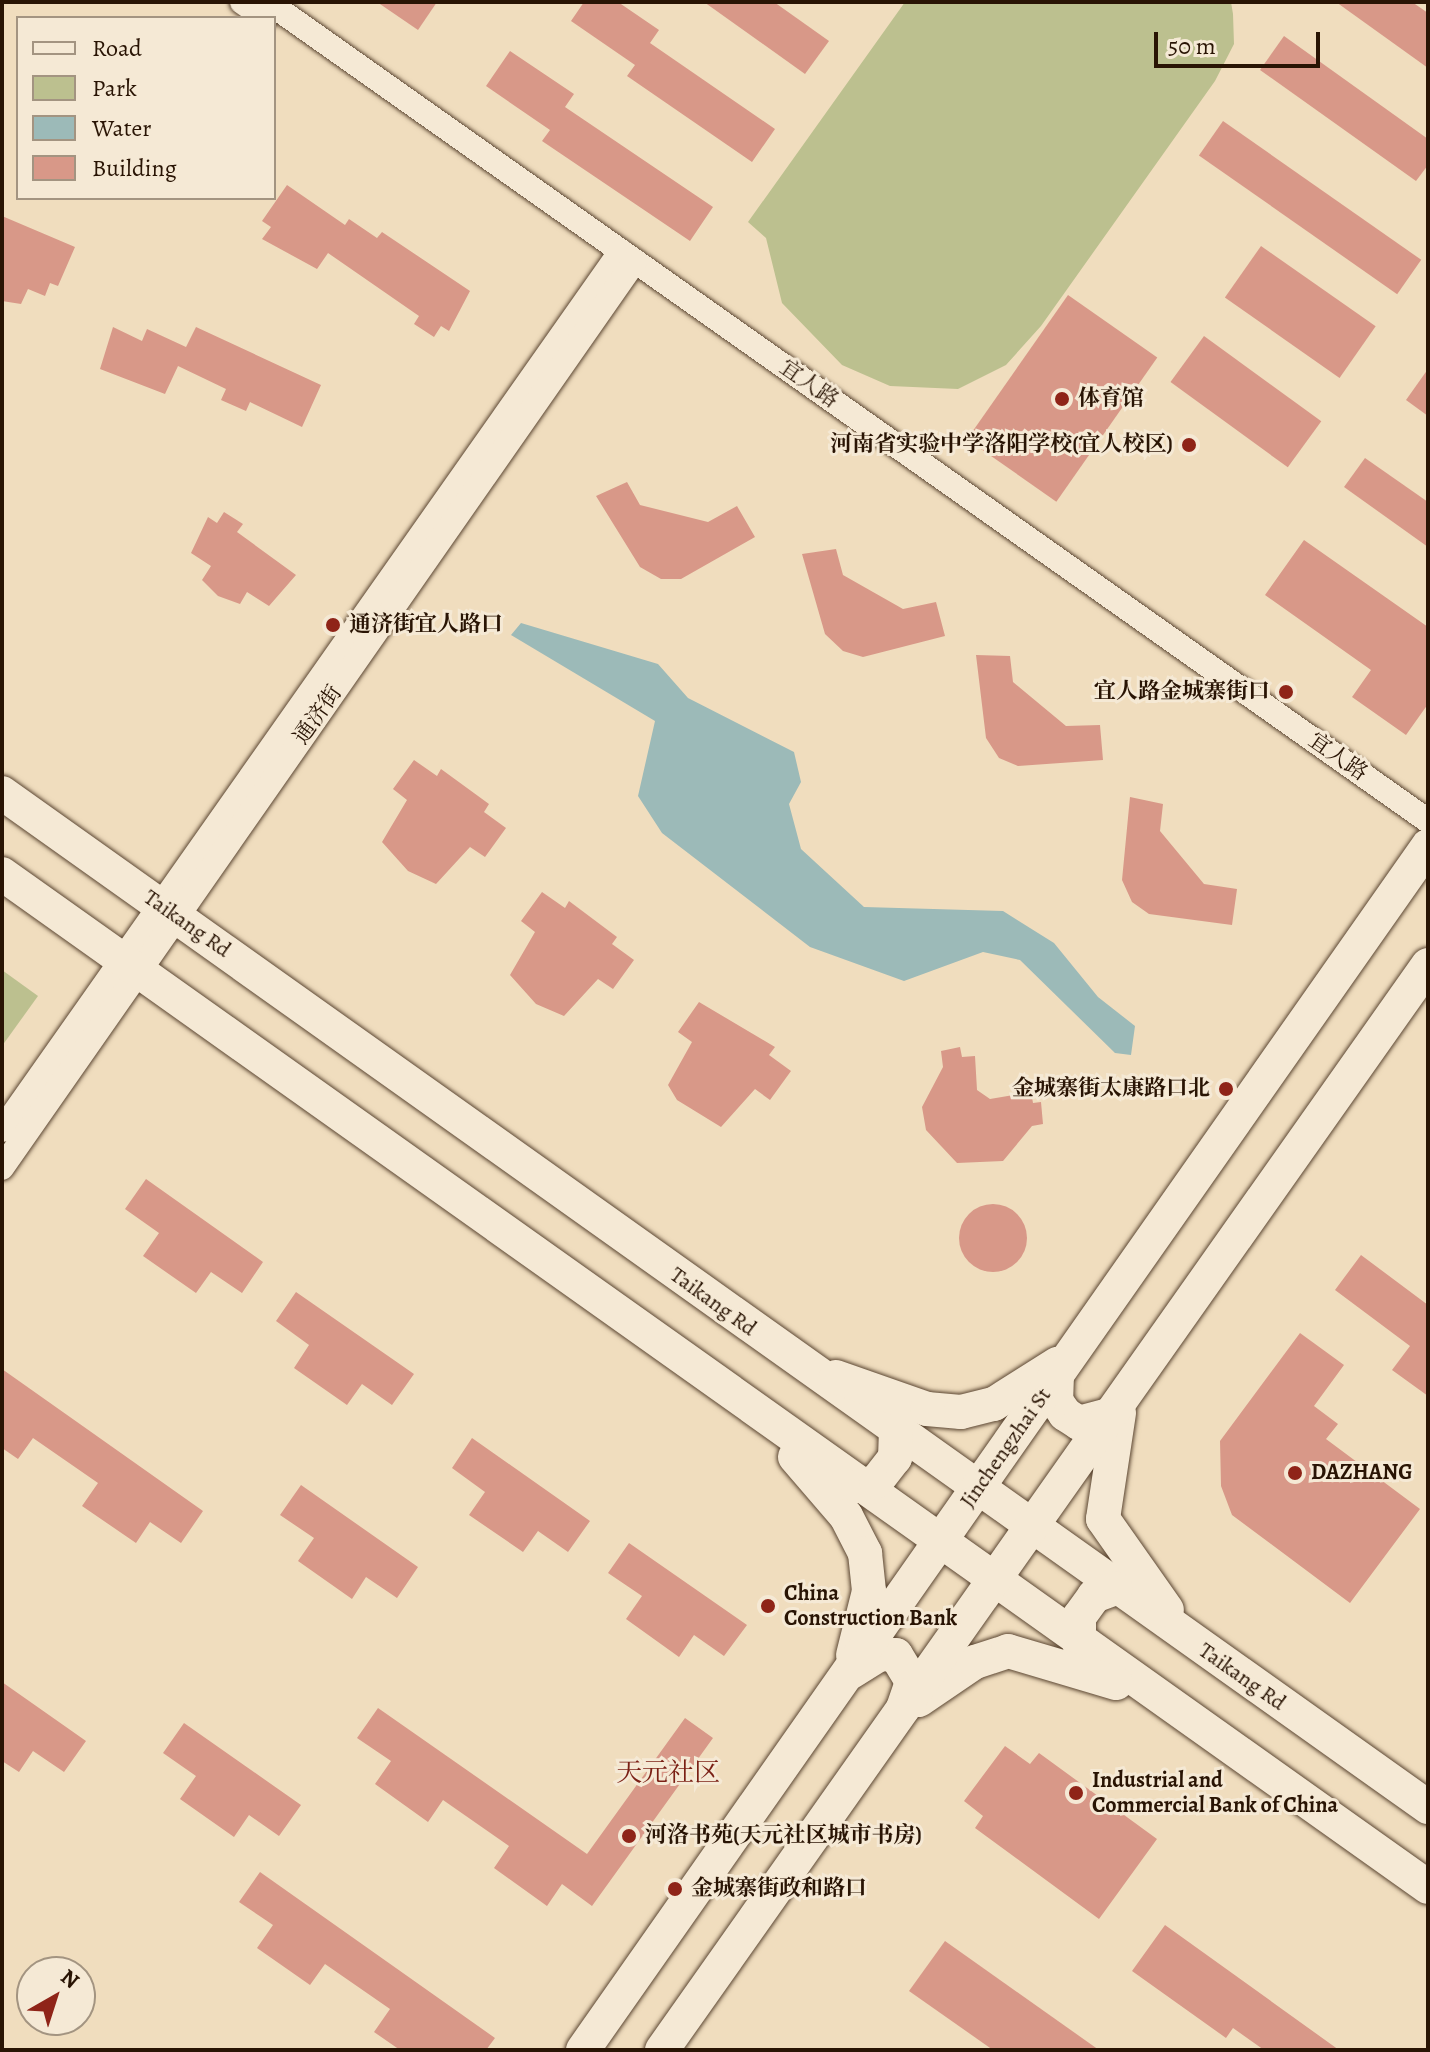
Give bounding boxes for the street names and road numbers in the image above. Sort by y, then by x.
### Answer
street label: 宜人路 [774,354,844,414]
street label: 通济街 [288,680,348,750]
street label: 宜人路 [1303,727,1373,787]
street label: Taikang Rd [138,884,236,964]
street label: Taikang Rd [665,1262,761,1342]
street label: Jinchengzhai St [955,1383,1057,1513]
street label: Taikang Rd [1193,1637,1291,1717]

